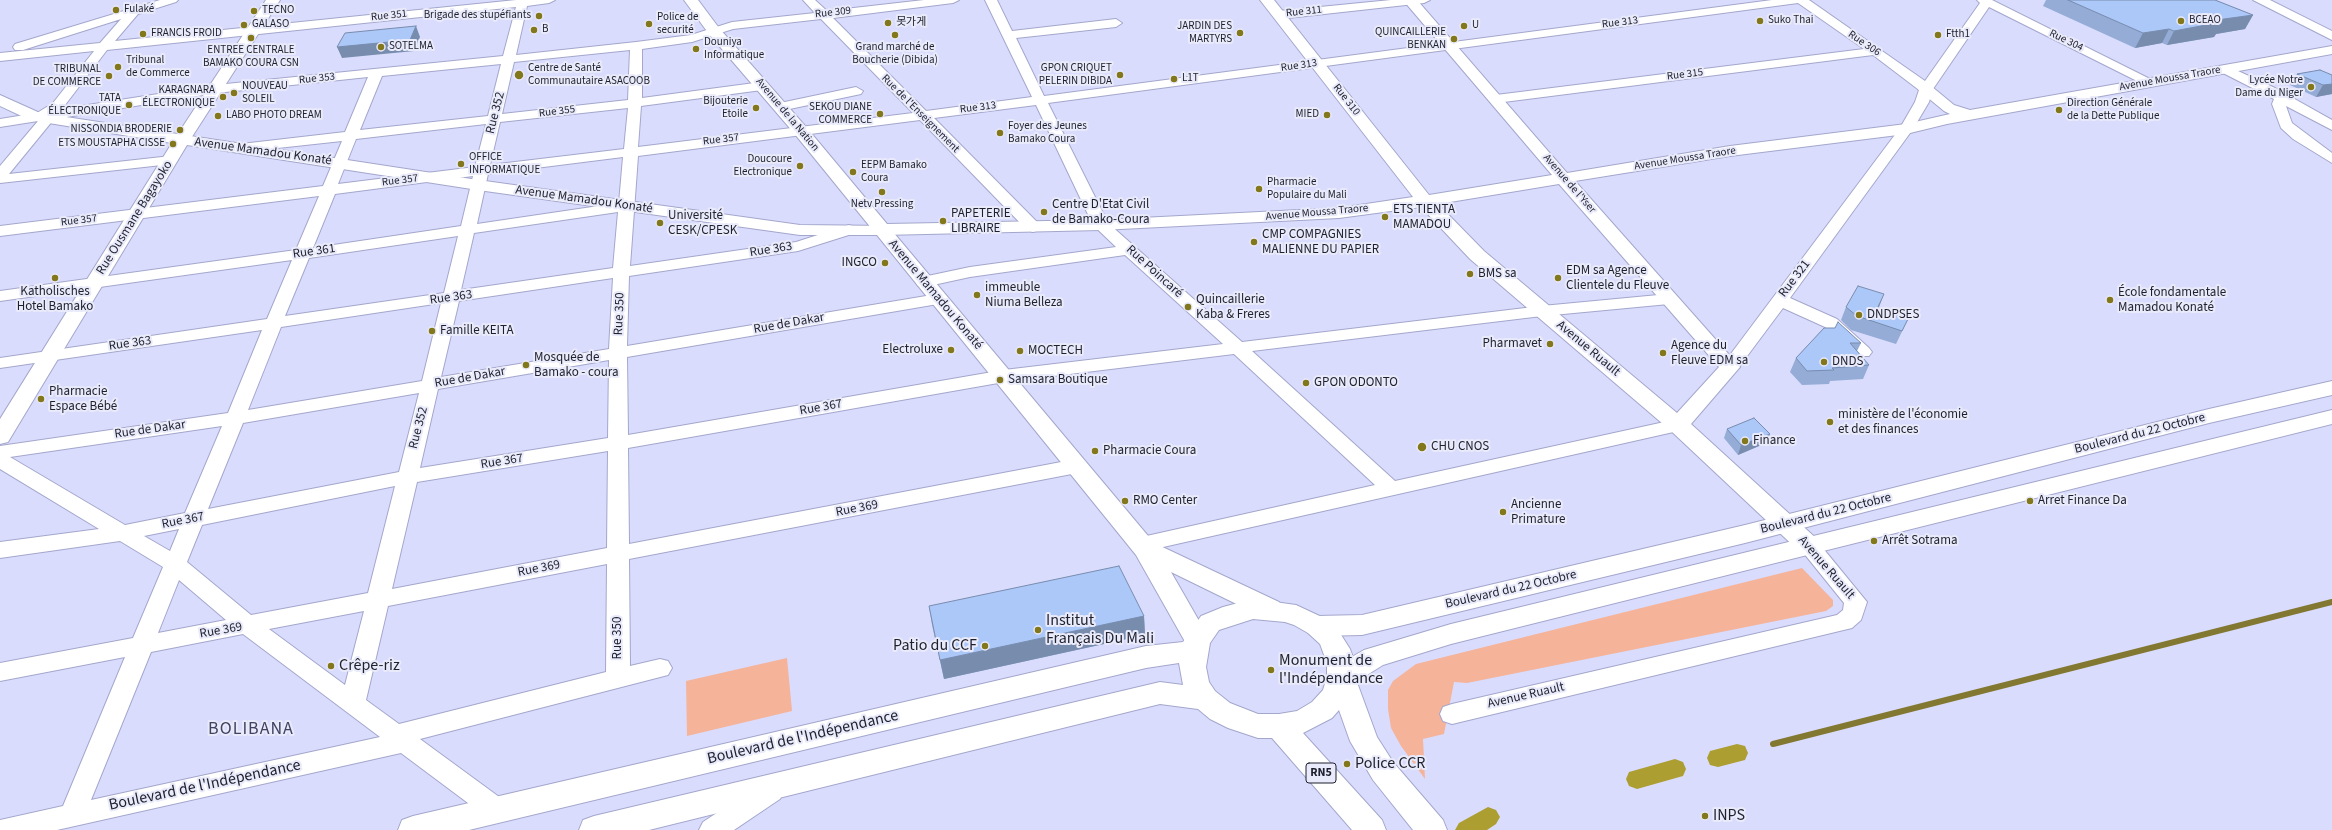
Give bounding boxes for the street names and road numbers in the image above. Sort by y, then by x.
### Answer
street label: Rue 311 [1285,4,1323,20]
street label: Rue 309 [814,5,852,21]
street label: Rue 351 [370,8,408,24]
street label: Rue 313 [1601,14,1639,32]
street label: Rue 304 [2047,27,2085,55]
street label: Rue 306 [1845,28,1883,60]
street label: Rue 313 [1280,57,1318,75]
street label: Avenue Moussa Traore [2118,64,2222,94]
street label: Rue 315 [1666,66,1704,84]
street label: Rue 353 [298,71,336,87]
street label: Rue de l'Enseignement [878,72,962,156]
street label: Avenue de la Nation [753,76,821,154]
street label: Rue 310 [1330,82,1362,118]
street label: Rue 352 [483,90,509,136]
street label: Rue 313 [959,99,997,117]
street label: Rue 355 [538,103,576,121]
street label: Rue 357 [702,131,740,149]
street label: Avenue Mamadou Konaté [193,135,333,169]
street label: Avenue Moussa Traore [1633,144,1737,174]
street label: Avenue de l'Yser [1540,152,1598,216]
street label: Rue Ousmane Bagayoko [94,158,176,278]
street label: Rue 357 [381,172,419,190]
street label: Avenue Mamadou Konaté [514,183,654,217]
street label: Avenue Moussa Traore [1265,202,1369,224]
street label: Rue 357 [60,212,98,230]
street label: Avenue Mamadou Konaté [884,237,986,353]
street label: Rue 363 [749,239,793,261]
street label: Rue 361 [292,241,336,263]
street label: Rue Poincaré [1122,242,1186,302]
street label: Rue 321 [1776,257,1814,301]
street label: Rue 363 [429,287,473,309]
street label: Rue 350 [611,292,629,336]
street label: Rue de Dakar [752,310,826,338]
street label: Avenue Ruault [1553,318,1623,380]
street label: Rue 363 [108,333,152,355]
street label: Rue de Dakar [433,364,507,392]
street label: Rue 367 [799,397,843,419]
street label: Rue 352 [406,405,432,451]
street label: Boulevard du 22 Octobre [2073,410,2207,458]
street label: Rue de Dakar [113,417,187,443]
street label: Rue 367 [480,451,524,473]
street label: Boulevard du 22 Octobre [1759,490,1893,538]
street label: Rue 369 [834,497,880,521]
street label: Rue 367 [160,509,206,533]
street label: Avenue Ruault [1794,533,1858,603]
street label: Rue 369 [516,557,562,581]
street label: Boulevard du 22 Octobre [1444,567,1578,613]
street label: Rue 350 [610,617,626,659]
street label: Rue 369 [199,620,243,642]
street label: Avenue Ruault [1486,680,1566,712]
street label: Boulevard de l'Indépendance [706,707,900,769]
street label: Boulevard de l'Indépendance [107,756,303,816]
road number: RN5 [1306,763,1336,783]

